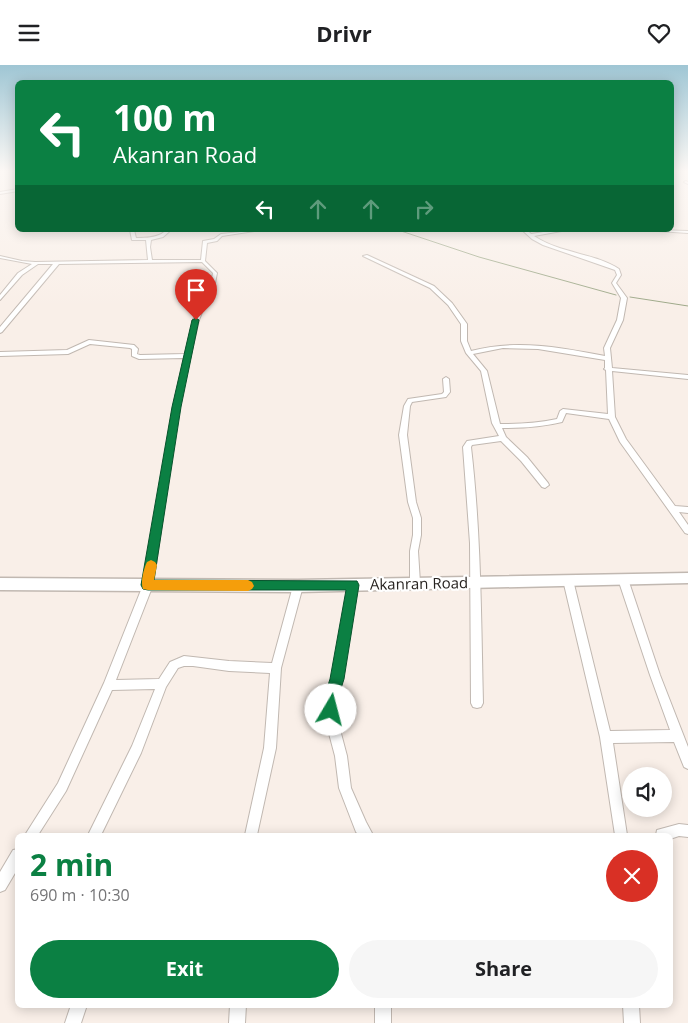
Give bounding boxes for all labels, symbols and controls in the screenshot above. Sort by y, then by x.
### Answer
text: Drivr [316,18,372,48]
icon: menu [15,19,43,47]
icon: heart [645,19,673,47]
text: 100 m [113,94,217,141]
icon: left [30,100,95,165]
text: Akanran Road [113,139,257,169]
icon: left [251,195,279,223]
icon: ahead [304,195,332,223]
icon: ahead [357,195,385,223]
icon: right [410,195,438,223]
pin [175,269,217,320]
icon: arrive [182,276,210,304]
street label: Akanran Road [370,572,468,594]
position arrow [304,683,356,735]
map controls [622,767,672,817]
button: sound [622,767,672,817]
text: 2 min [30,844,113,885]
button: close [606,850,658,902]
text: 690 m · 10:30 [30,884,130,906]
button: Exit [30,940,339,998]
button: Share [349,940,658,998]

